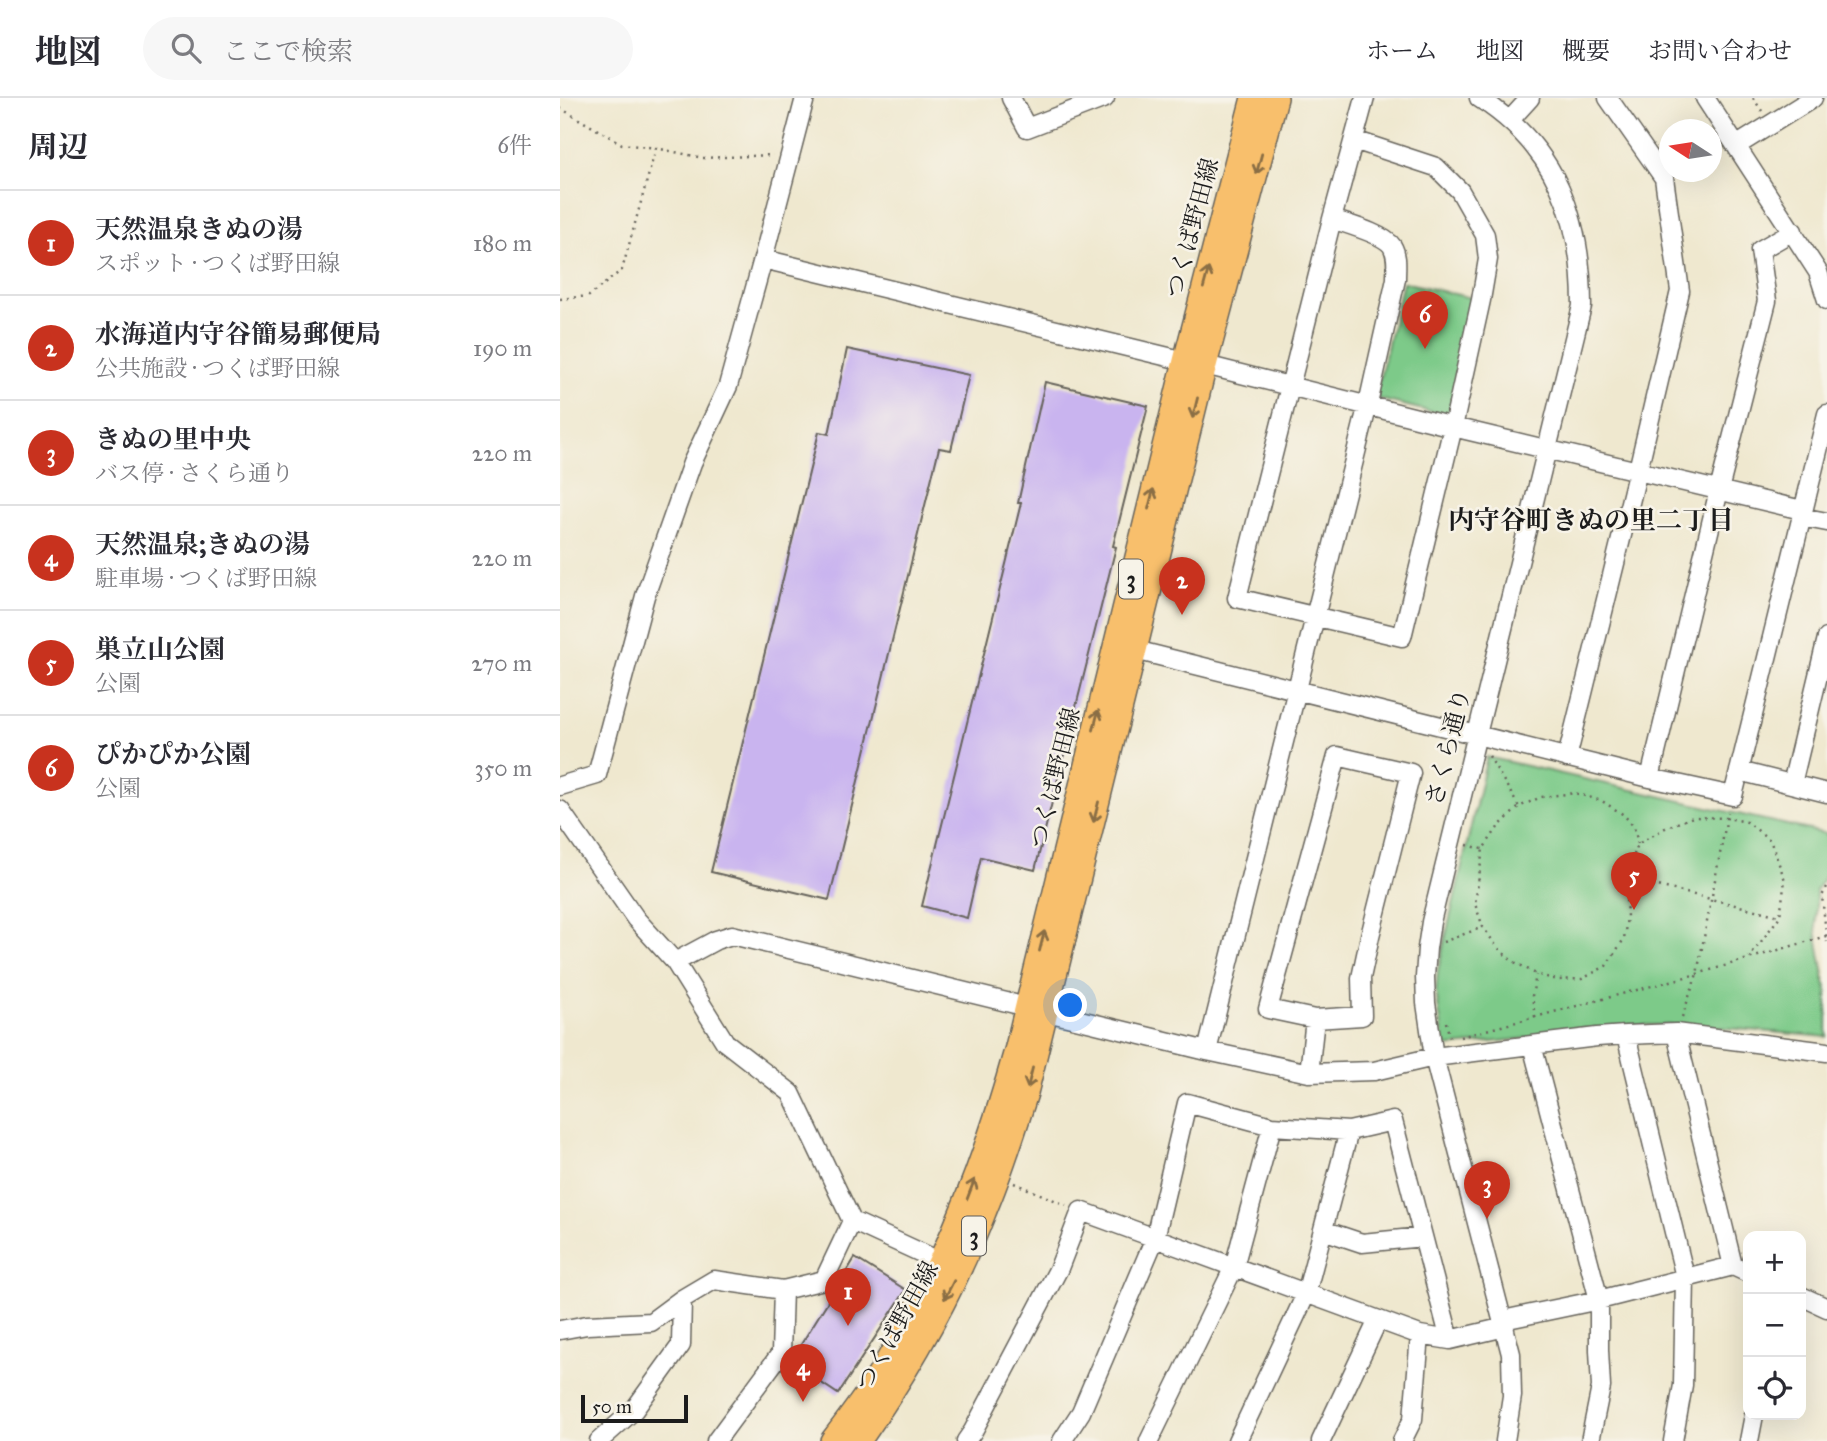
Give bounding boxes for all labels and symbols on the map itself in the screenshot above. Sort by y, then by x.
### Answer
north arrow [1659,119,1722,182]
one-way arrow [1252,152,1265,175]
street label: つくば野田線 [1159,155,1225,301]
one-way arrow [1200,267,1213,290]
pin: 6 [1402,291,1448,349]
one-way arrow [1188,396,1201,419]
one-way arrow [1145,488,1158,511]
district label: 内守谷町きぬの里二丁目 [1448,504,1734,536]
pin: 2 [1159,557,1205,615]
road number: 3 [1119,559,1143,598]
street label: さくら通り [1419,685,1477,809]
street label: つくば野田線 [1023,705,1087,851]
one-way arrow [1090,709,1104,732]
one-way arrow [1088,800,1102,823]
pin: 5 [1611,852,1657,910]
one-way arrow [1036,930,1049,953]
your location [1053,988,1087,1022]
one-way arrow [1023,1066,1036,1089]
pin: 3 [1464,1161,1510,1219]
one-way arrow [966,1178,978,1200]
road number: 3 [962,1217,986,1256]
street label: つくば野田線 [849,1256,945,1396]
pin: 1 [825,1268,871,1326]
one-way arrow [941,1279,955,1300]
pin: 4 [780,1344,826,1402]
scale bar [581,1392,688,1424]

